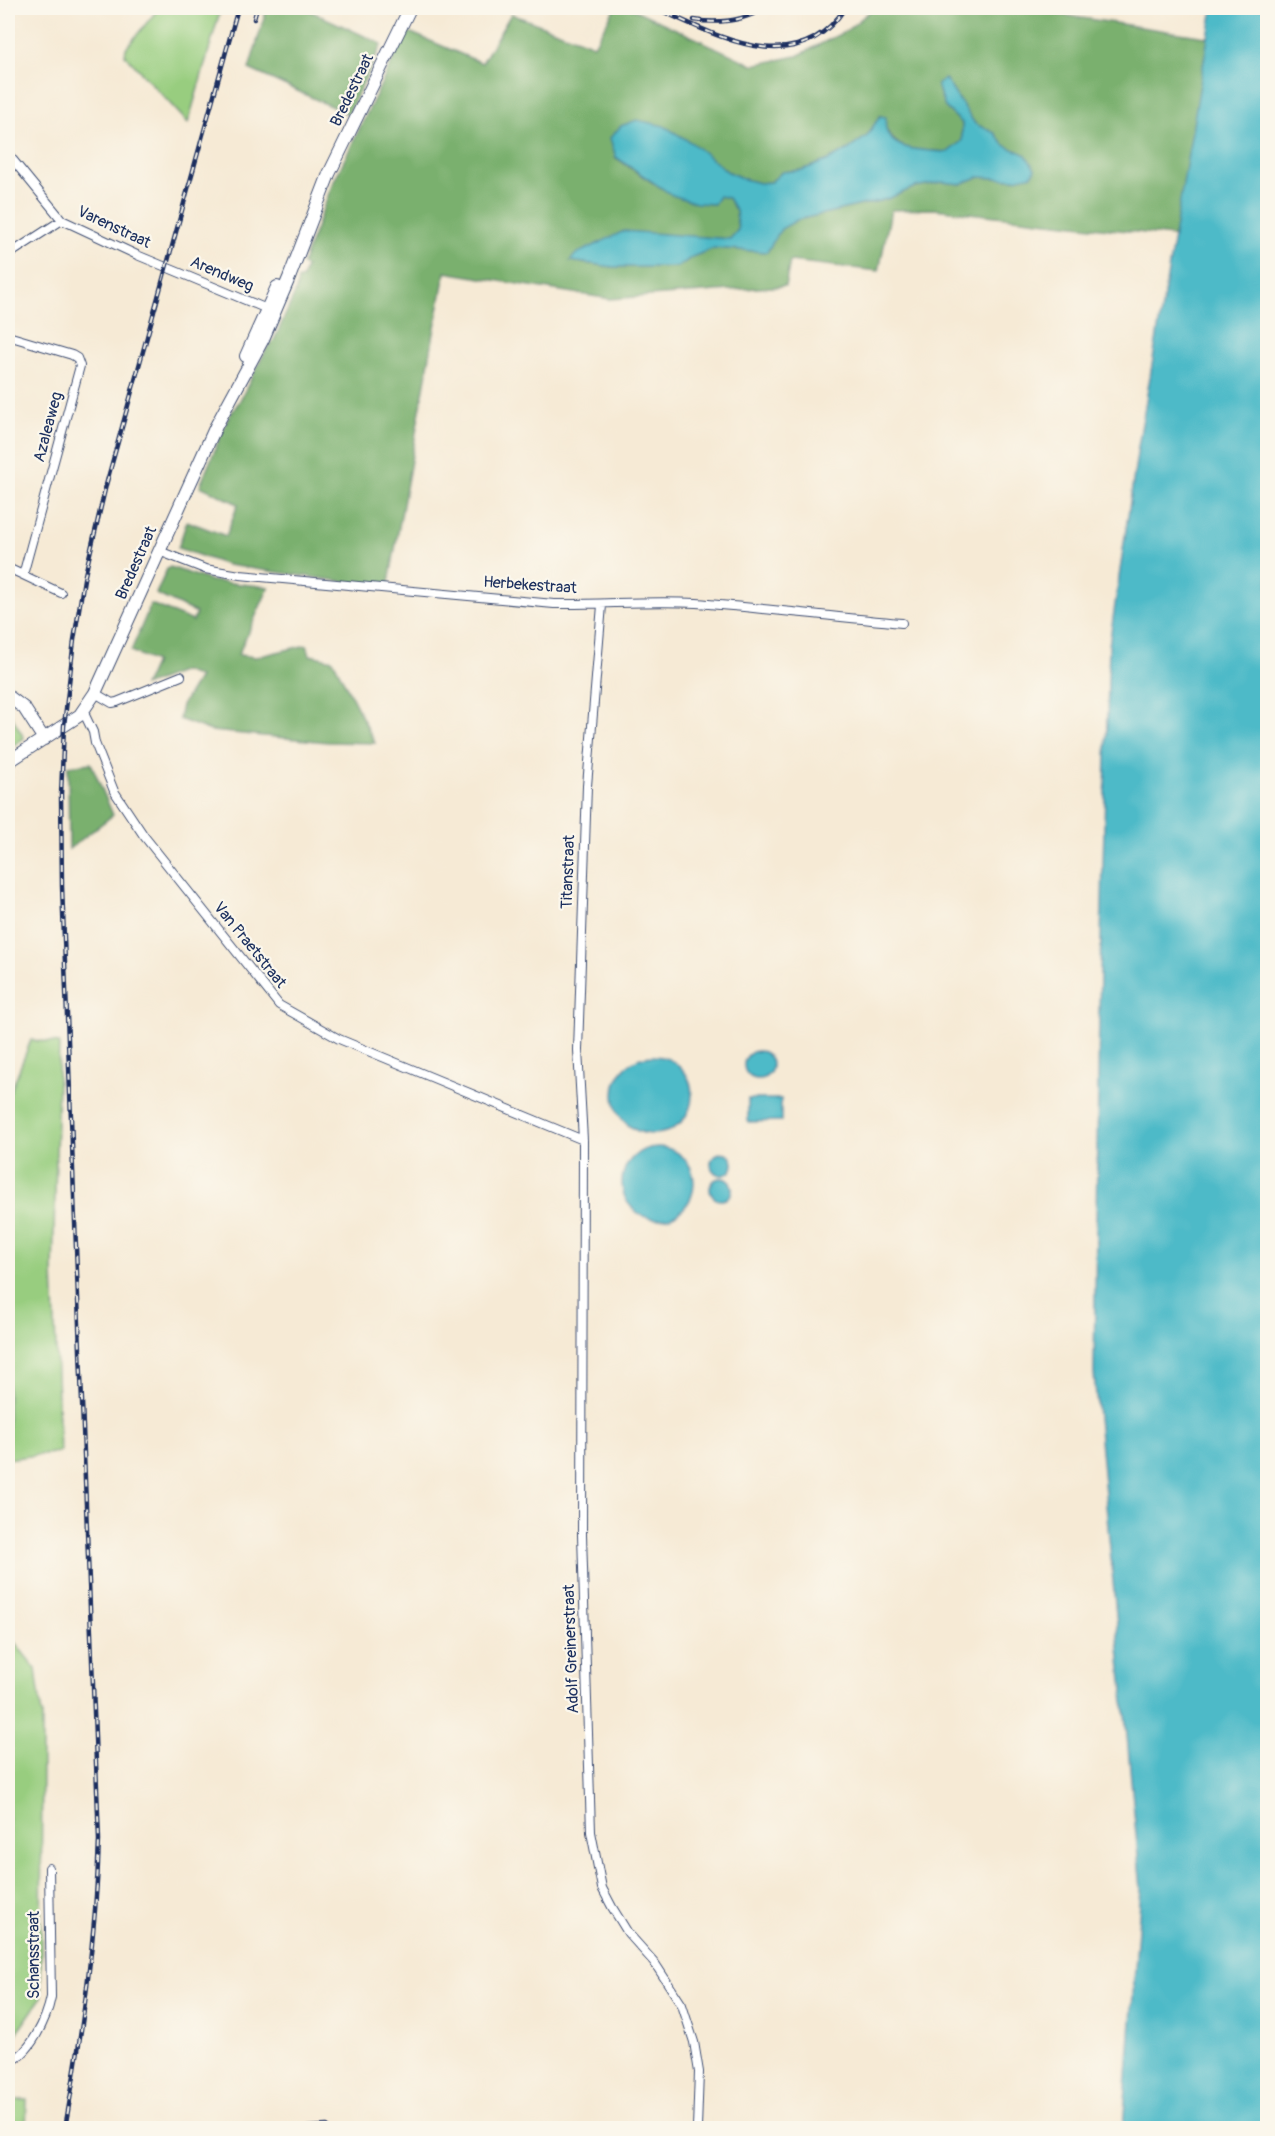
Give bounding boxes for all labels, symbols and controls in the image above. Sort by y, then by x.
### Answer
street label: Bredestraat [326,50,378,130]
street label: Varenstraat [74,201,154,253]
street label: Arendweg [187,252,257,296]
street label: Azaleaweg [29,390,67,464]
street label: Bredestraat [111,523,161,603]
street label: Herbekestraat [483,572,578,598]
street label: Titanstraat [557,834,579,909]
street label: Van Praetstraat [209,898,291,993]
street label: Adolf Greinerstraat [559,1583,583,1714]
street label: Schansstraat [24,1910,44,1999]

